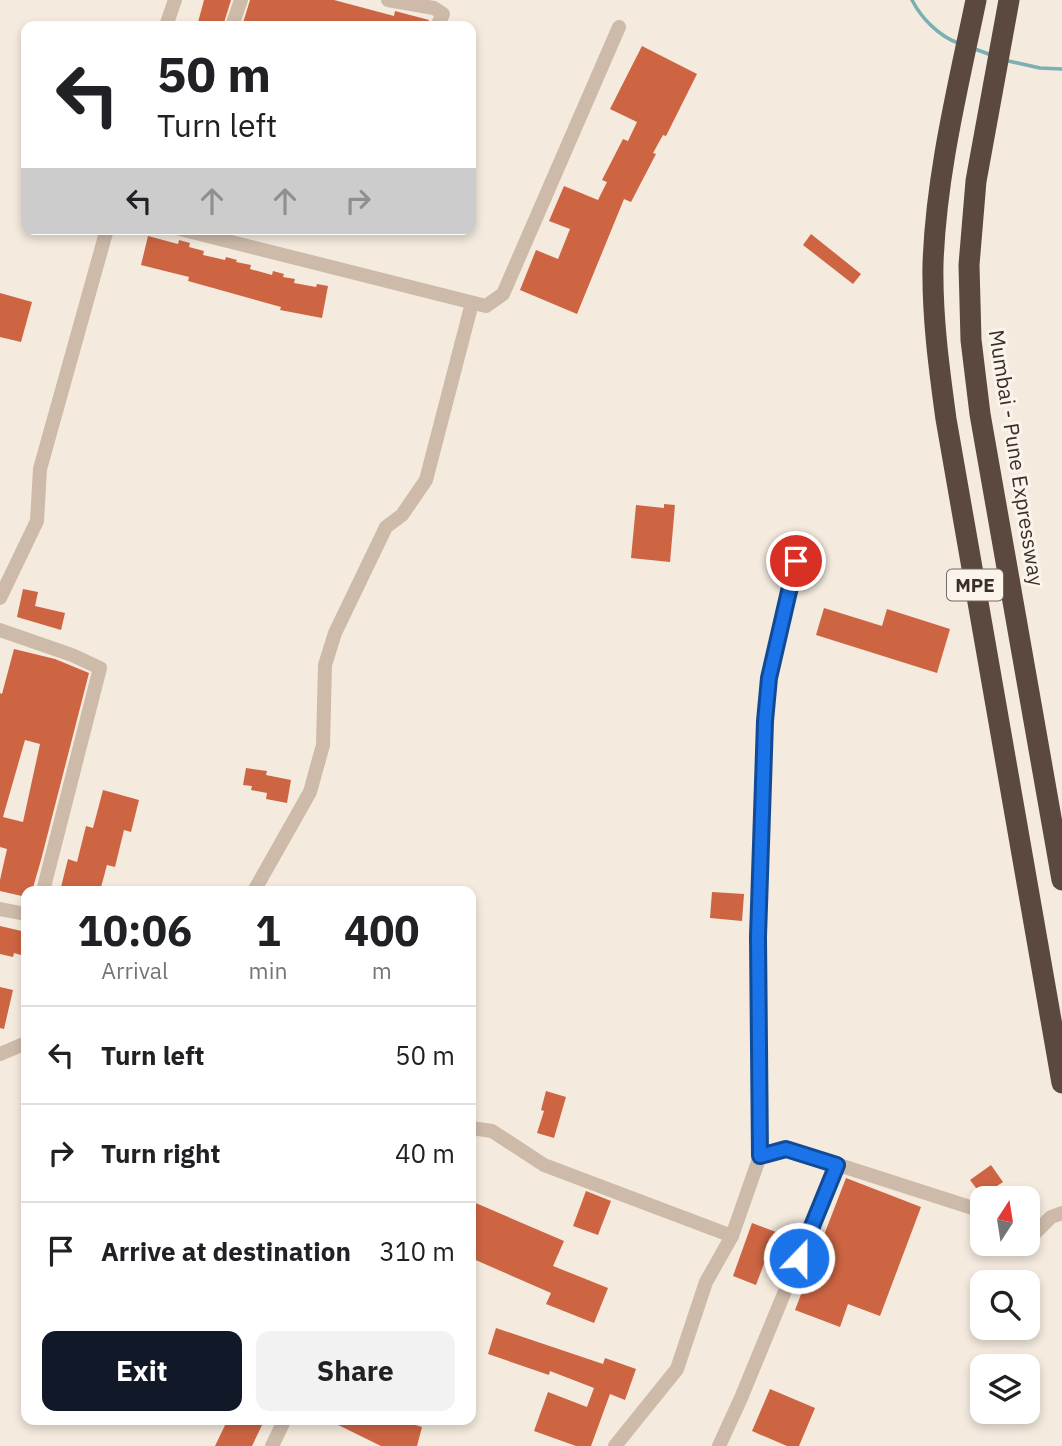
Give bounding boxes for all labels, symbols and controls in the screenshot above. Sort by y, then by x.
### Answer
text: 50 m [157,42,271,105]
icon: left [42,49,133,140]
text: Turn left [157,104,277,146]
icon: left [120,182,158,220]
icon: ahead [193,182,231,220]
icon: ahead [266,182,304,220]
icon: right [339,182,377,220]
street label: Mumbai - Pune Expressway [983,328,1051,589]
pin [766,531,826,591]
icon: arrive [777,542,815,580]
road number: MPE [947,570,1003,600]
text: 10:06 [77,903,192,958]
text: 1 [255,903,281,958]
text: 400 [344,903,420,958]
text: Arrival [101,955,168,985]
text: min [249,955,287,985]
text: m [372,955,392,985]
icon: left [42,1036,80,1074]
text: Turn left [101,1038,204,1072]
text: 50 m [395,1038,455,1072]
icon: right [42,1134,80,1172]
text: Turn right [101,1136,220,1170]
text: 40 m [395,1136,455,1170]
north arrow [970,1186,1040,1256]
map controls [970,1186,1040,1424]
position arrow [762,1221,836,1295]
icon: arrive [42,1232,80,1270]
text: Arrive at destination [101,1234,351,1268]
text: 310 m [379,1234,455,1268]
button: search [970,1270,1040,1340]
button: Exit [42,1331,242,1411]
button: Share [256,1331,455,1411]
button: layers [970,1354,1040,1424]

